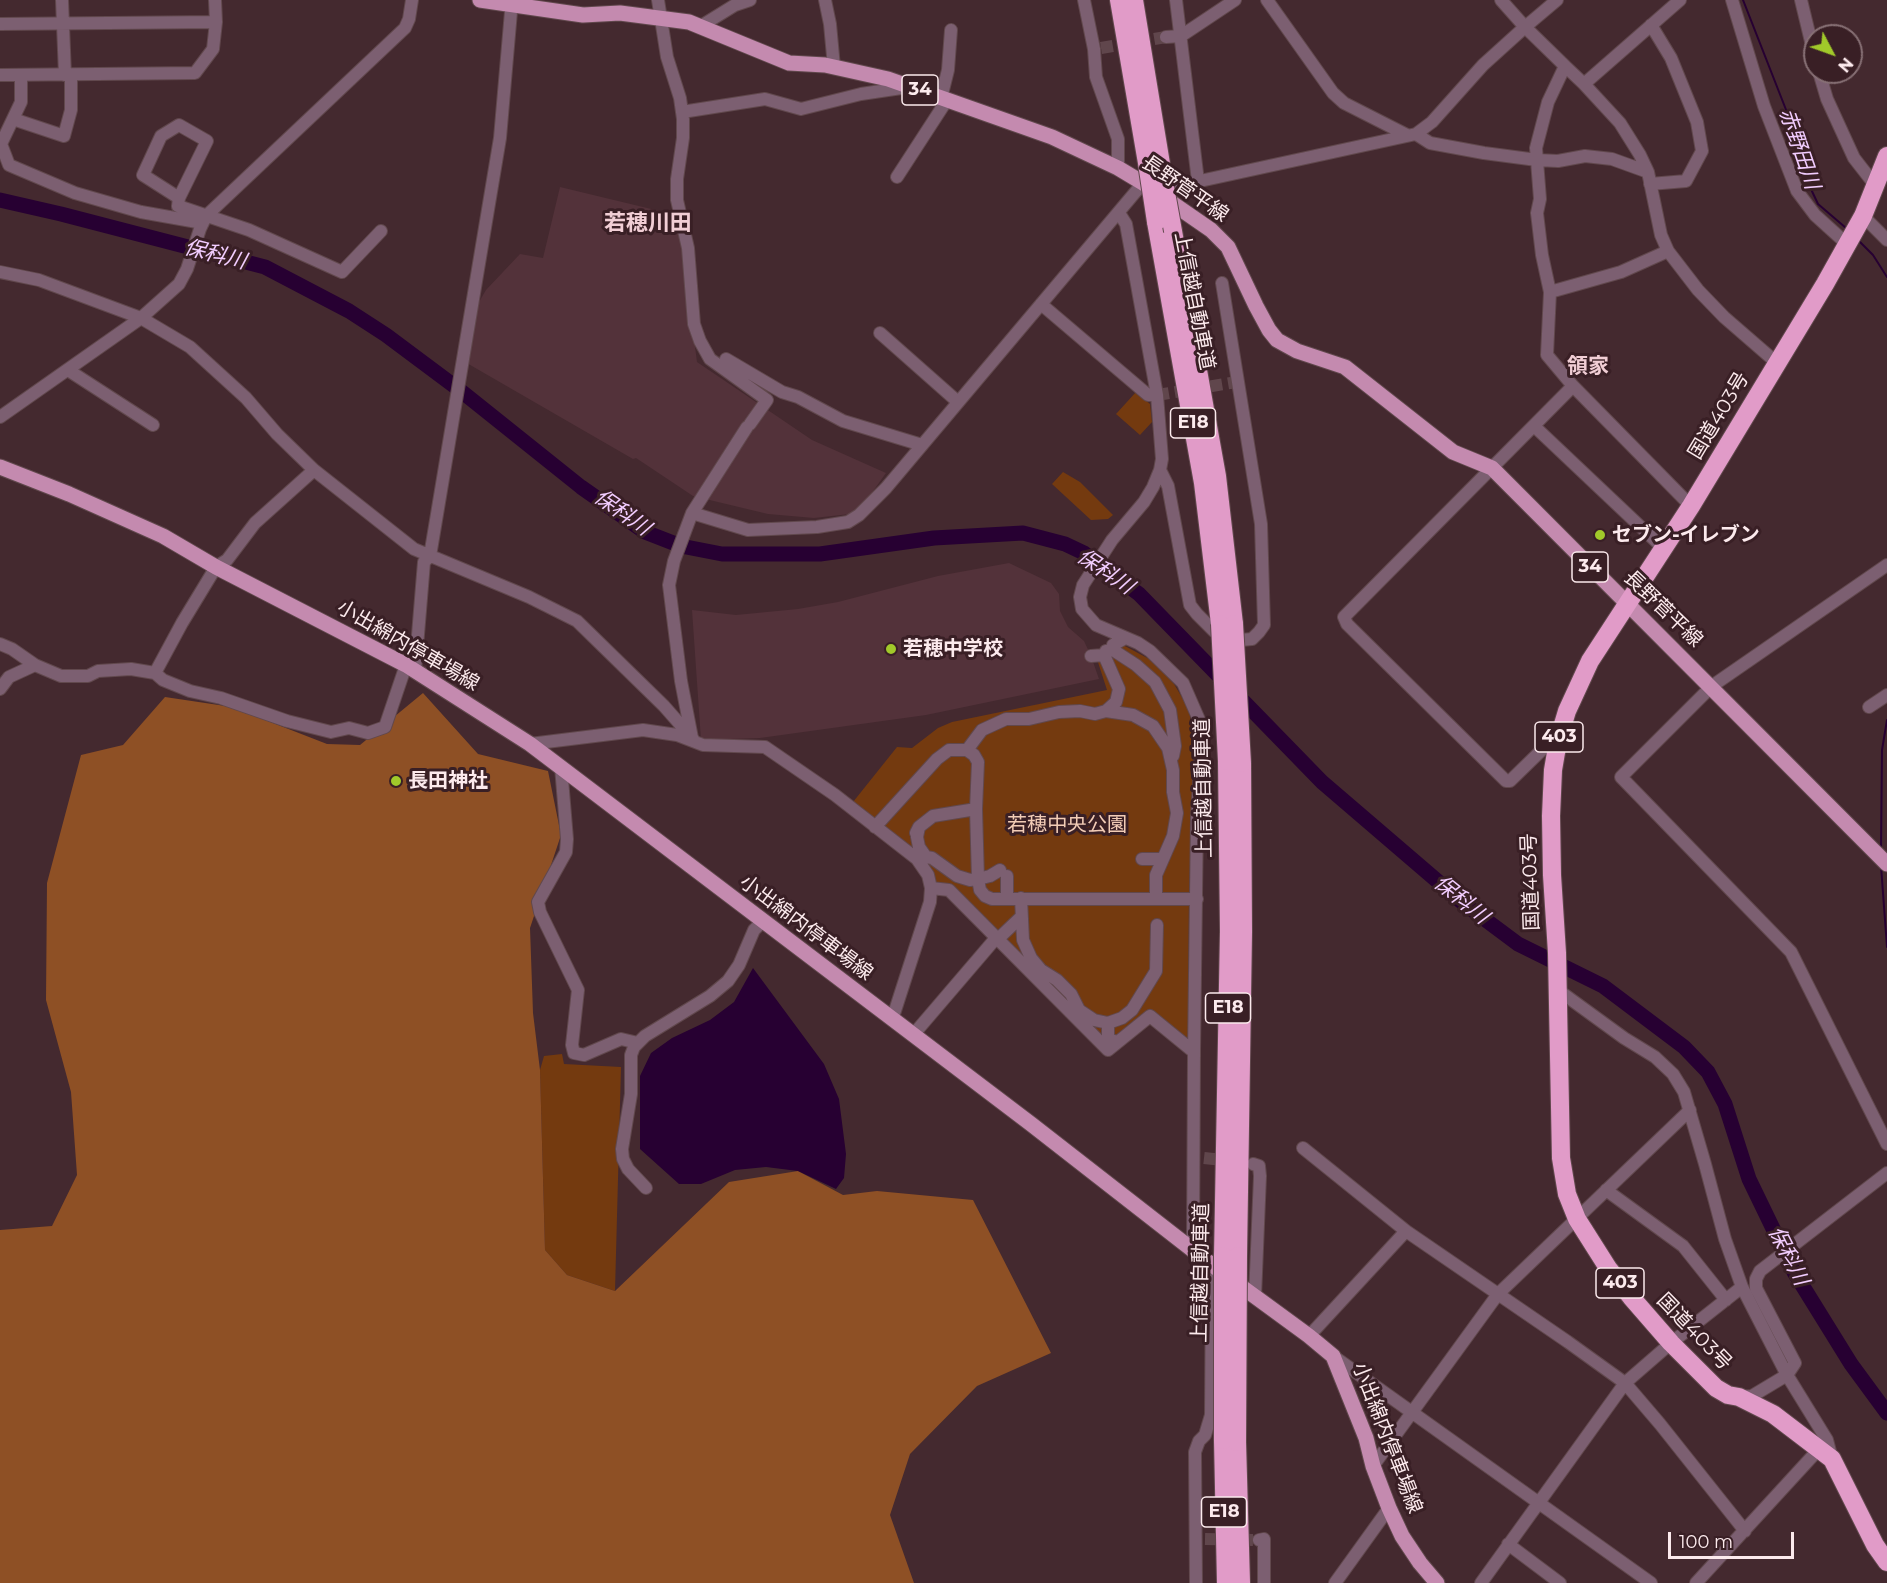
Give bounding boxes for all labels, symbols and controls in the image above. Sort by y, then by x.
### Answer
north arrow [1803,24,1863,84]
text: N [1834,54,1857,76]
road number: 34 [902,75,938,105]
water label: 赤野田川 [1773,105,1825,193]
street label: 長野菅平線 [1137,150,1233,228]
district label: 若穂川田 [604,211,692,237]
street label: 上信越自動車道 [1169,230,1219,372]
water label: 保科川 [181,235,249,275]
district label: 領家 [1567,354,1609,380]
street label: 国道403号 [1684,368,1754,464]
road number: E18 [1170,408,1216,438]
water label: 保科川 [589,485,655,541]
place label: セブン-イレブン [1612,523,1760,547]
marker: セブン-イレブン [1593,528,1607,542]
water label: 保科川 [1072,544,1138,600]
road number: 34 [1572,552,1608,582]
street label: 長野菅平線 [1619,566,1707,652]
street label: 小出綿内停車場線 [333,596,483,696]
place label: 若穂中学校 [903,637,1003,661]
marker: 若穂中学校 [884,642,898,656]
street label: 上信越自動車道 [1191,718,1217,858]
road number: 403 [1535,722,1583,752]
place label: 長田神社 [408,769,488,793]
marker: 長田神社 [389,774,403,788]
park label: 若穂中央公園 [1007,813,1127,837]
street label: 国道403号 [1517,833,1545,931]
street label: 小出綿内停車場線 [735,870,877,986]
water label: 保科川 [1429,870,1493,930]
road number: E18 [1206,993,1250,1023]
street label: 上信越自動車道 [1188,1203,1214,1343]
water label: 保科川 [1762,1222,1814,1290]
road number: 403 [1596,1268,1644,1298]
street label: 国道403号 [1651,1289,1737,1375]
street label: 小出綿内停車場線 [1347,1359,1427,1517]
road number: E18 [1202,1497,1246,1527]
scale bar [1671,1520,1797,1558]
text: 100 m [1679,1531,1733,1553]

